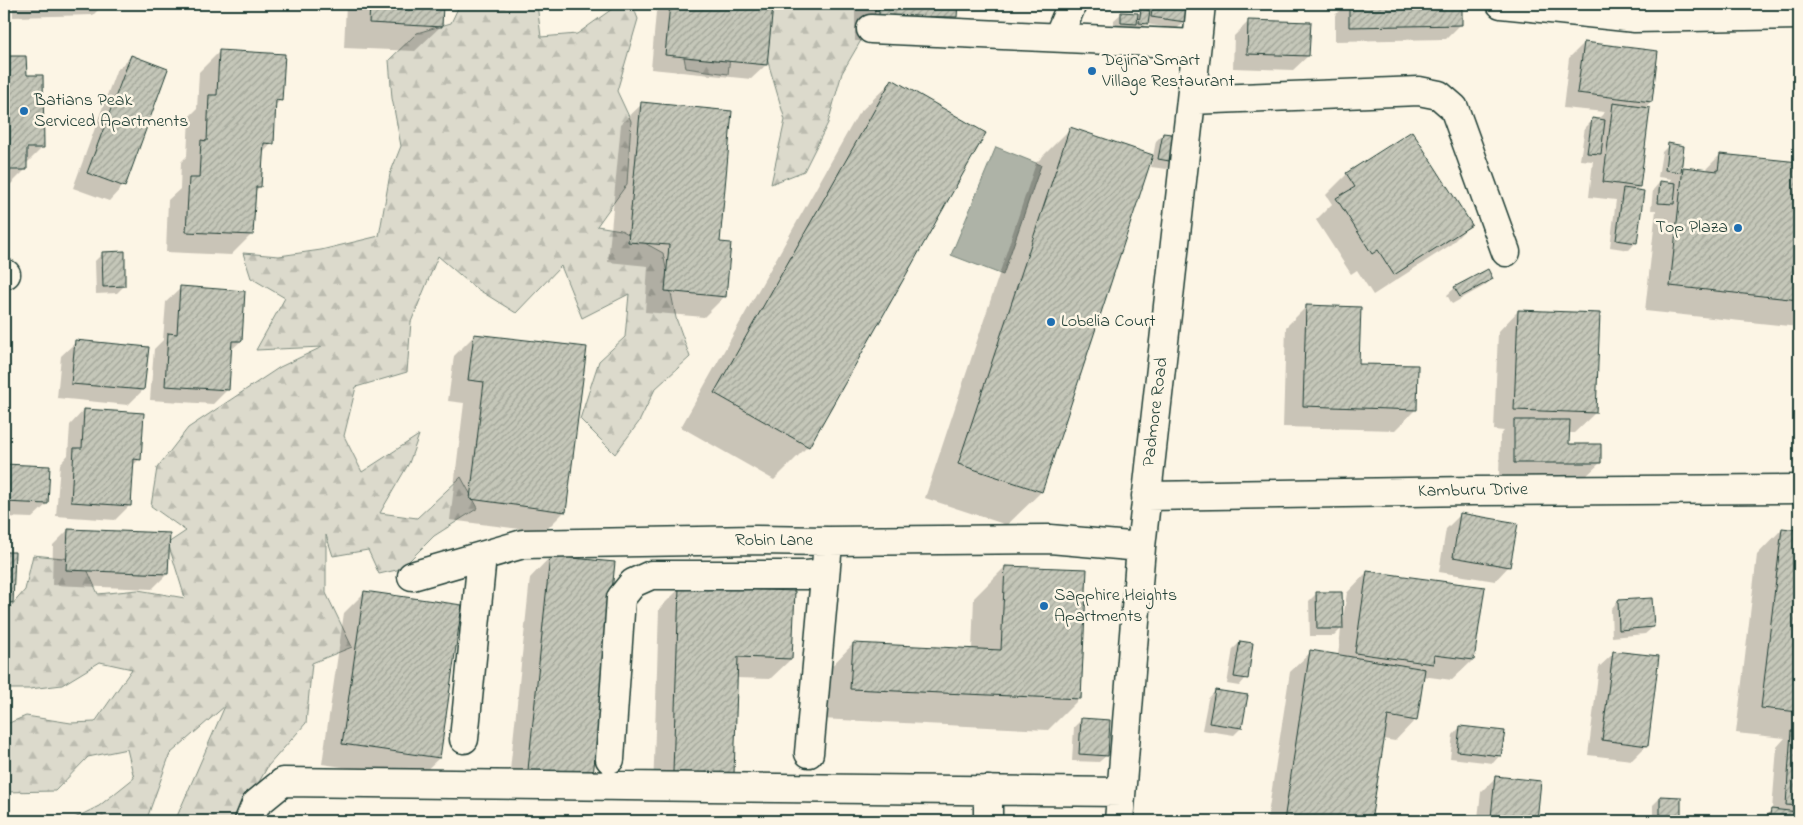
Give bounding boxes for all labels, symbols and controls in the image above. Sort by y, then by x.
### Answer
place label: Dejina Smart Village Restaurant [1101,48,1234,96]
marker: Dejina Smart Village Restaurant [1086,65,1098,77]
place label: Batians Peak Serviced Apartments [33,88,188,135]
marker: Batians Peak Serviced Apartments [18,105,30,117]
place label: Top Plaza [1655,215,1728,241]
marker: Top Plaza [1732,222,1744,234]
place label: Lobelia Court [1061,309,1156,335]
marker: Lobelia Court [1045,316,1057,328]
street label: Padmore Road [1136,356,1176,468]
street label: Kamburu Drive [1418,477,1529,505]
street label: Robin Lane [735,528,814,554]
place label: Sapphire Heights Apartments [1054,583,1177,630]
marker: Sapphire Heights Apartments [1038,600,1050,612]

